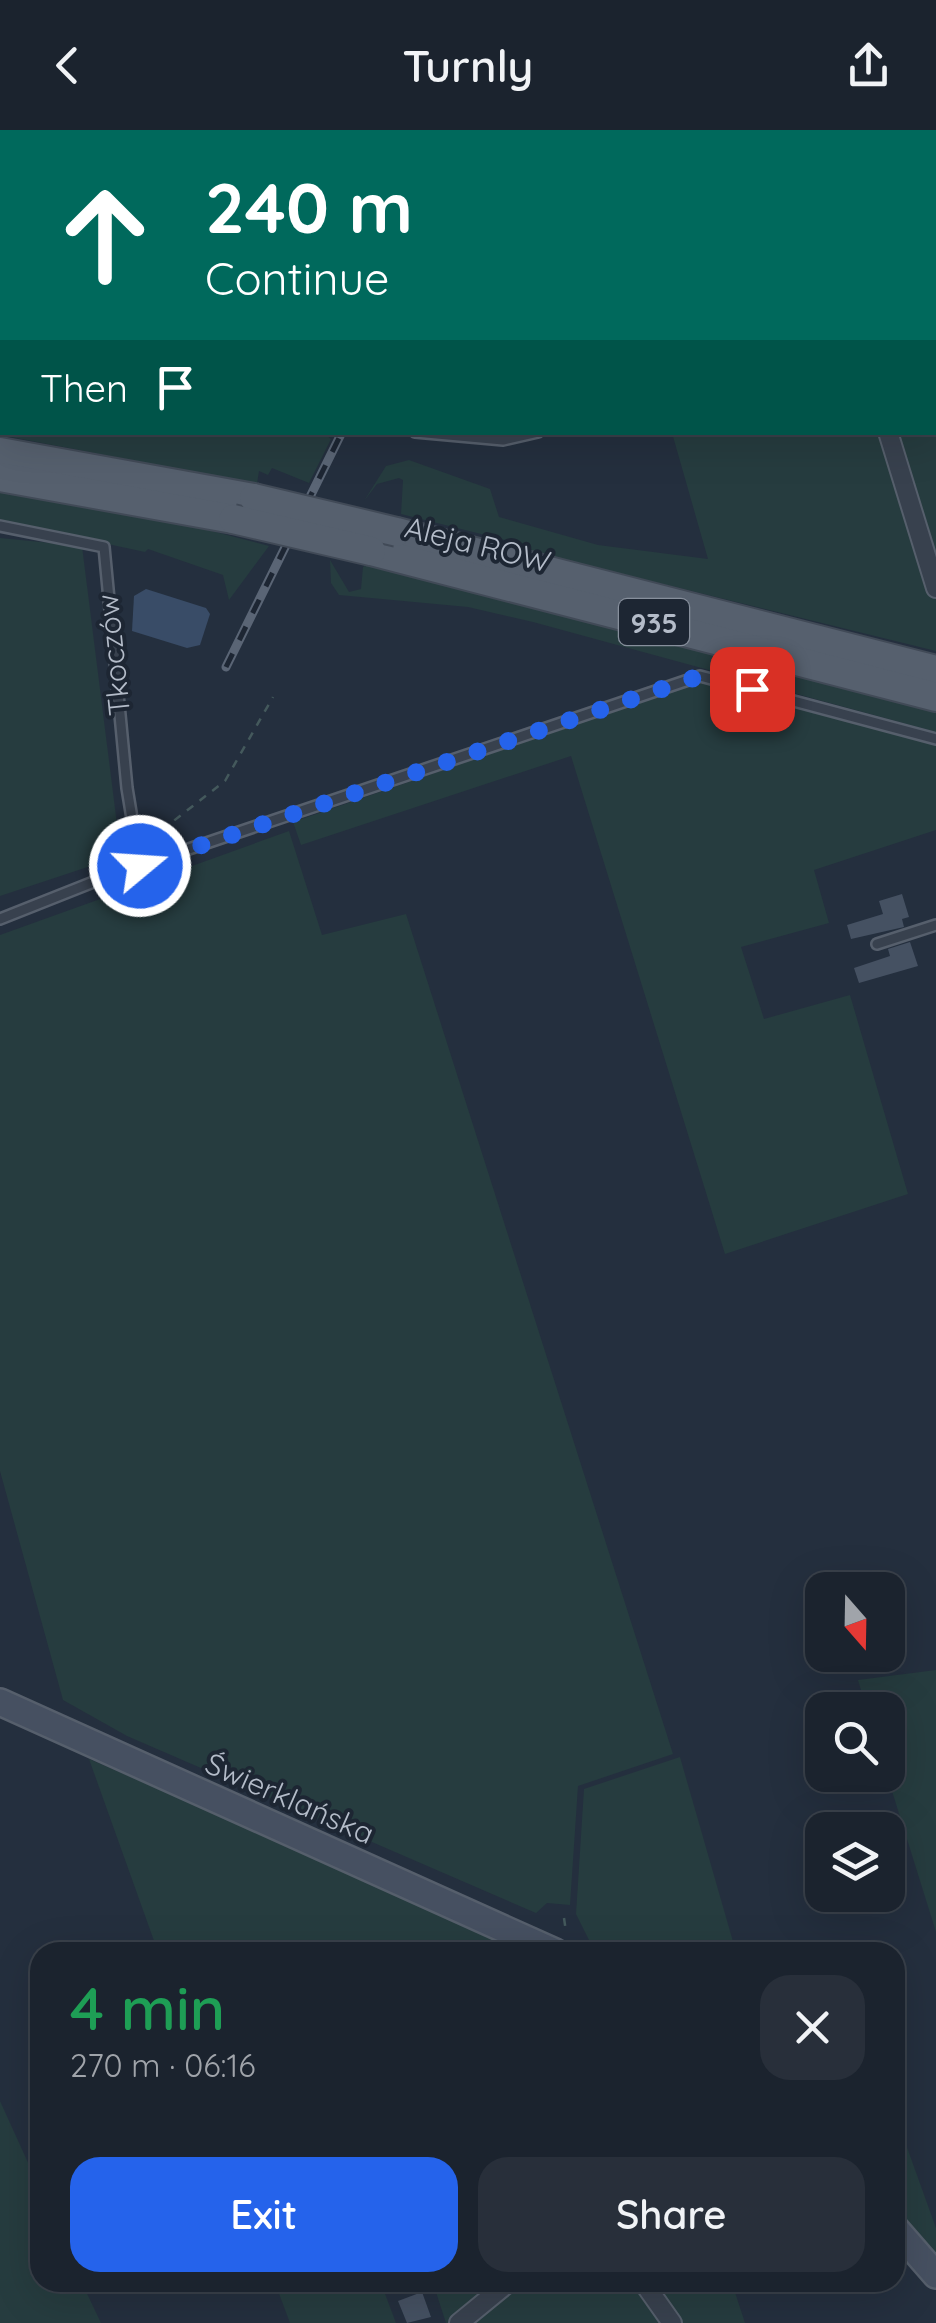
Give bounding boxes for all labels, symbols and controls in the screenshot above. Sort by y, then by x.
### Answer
text: Turnly [403,37,534,93]
icon: back [40,38,95,93]
icon: share [841,38,896,93]
text: 240 m [205,163,413,251]
icon: ahead [40,170,170,300]
text: Continue [205,250,390,306]
icon: arrive [148,360,203,415]
text: Then [40,364,128,412]
street label: Aleja ROW [401,508,555,580]
street label: Tkoczów [88,592,138,718]
road number: 935 [619,599,689,645]
pin [710,647,795,732]
icon: arrive [725,662,780,717]
position arrow [88,814,192,918]
north arrow [805,1572,905,1672]
map controls [805,1572,905,1912]
button: search [805,1692,905,1792]
street label: Świerklańska [200,1744,380,1852]
button: layers [805,1812,905,1912]
text: 4 min [70,1970,225,2045]
button: close [760,1975,865,2080]
text: 270 m · 06:16 [70,2045,256,2085]
button: Exit [70,2157,458,2272]
button: Share [478,2157,865,2272]

